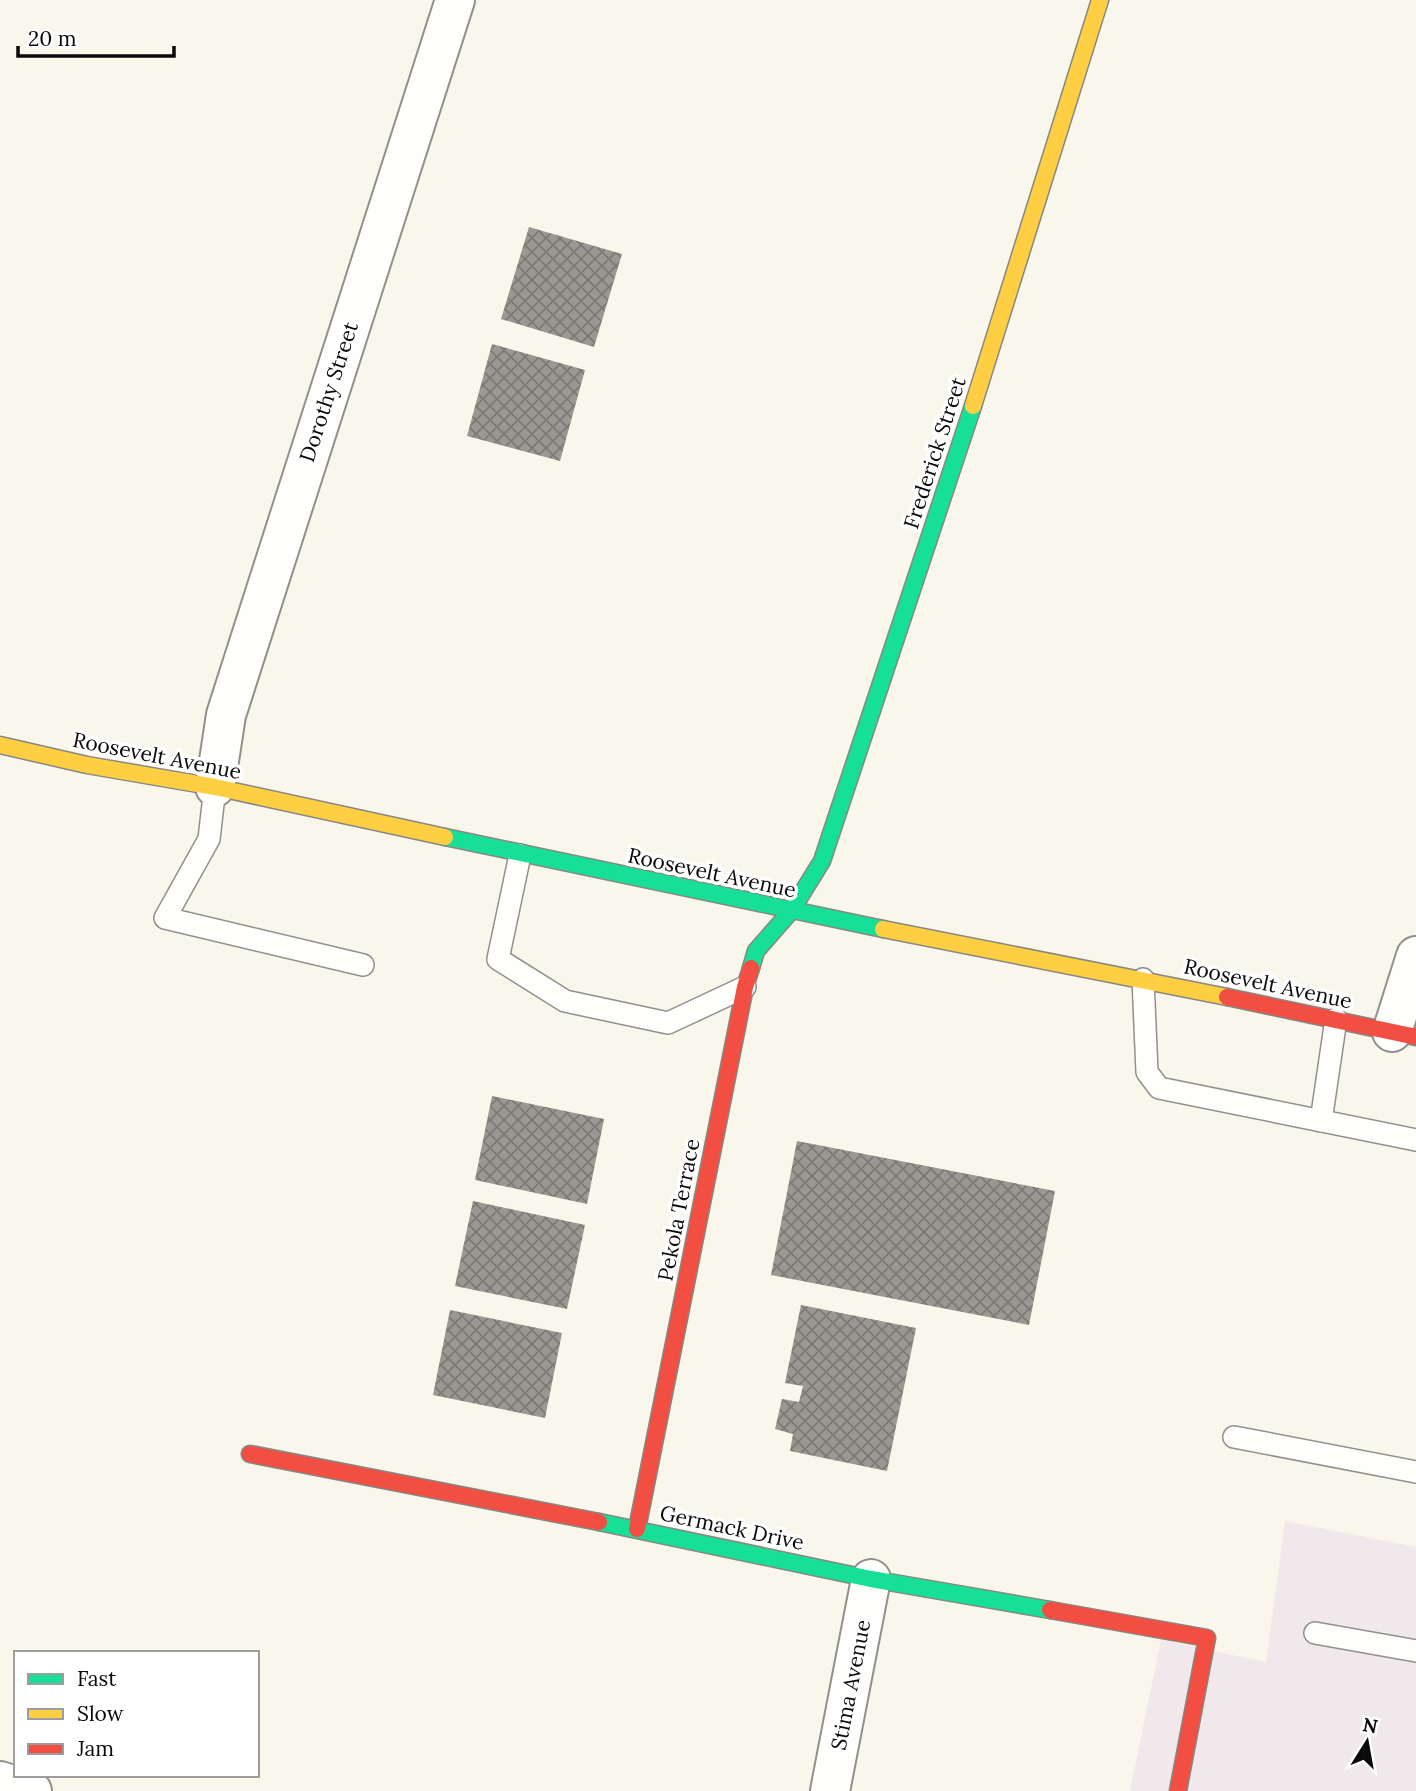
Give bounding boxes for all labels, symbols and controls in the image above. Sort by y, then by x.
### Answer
scale bar [18,14,173,58]
text: 20 m [28,25,77,52]
street label: Dorothy Street [293,317,364,465]
street label: Frederick Street [897,373,972,532]
street label: Roosevelt Avenue [71,726,244,785]
street label: Roosevelt Avenue [626,842,799,904]
street label: Roosevelt Avenue [1182,953,1355,1015]
street label: Pekola Terrace [651,1136,706,1283]
street label: Germack Drive [658,1499,807,1556]
street label: Stima Avenue [825,1617,876,1752]
legend [14,1651,259,1777]
text: Fast [77,1665,117,1692]
text: Slow [77,1700,124,1727]
north arrow [1332,1707,1402,1777]
text: N [1361,1712,1380,1739]
text: Jam [76,1735,114,1762]

